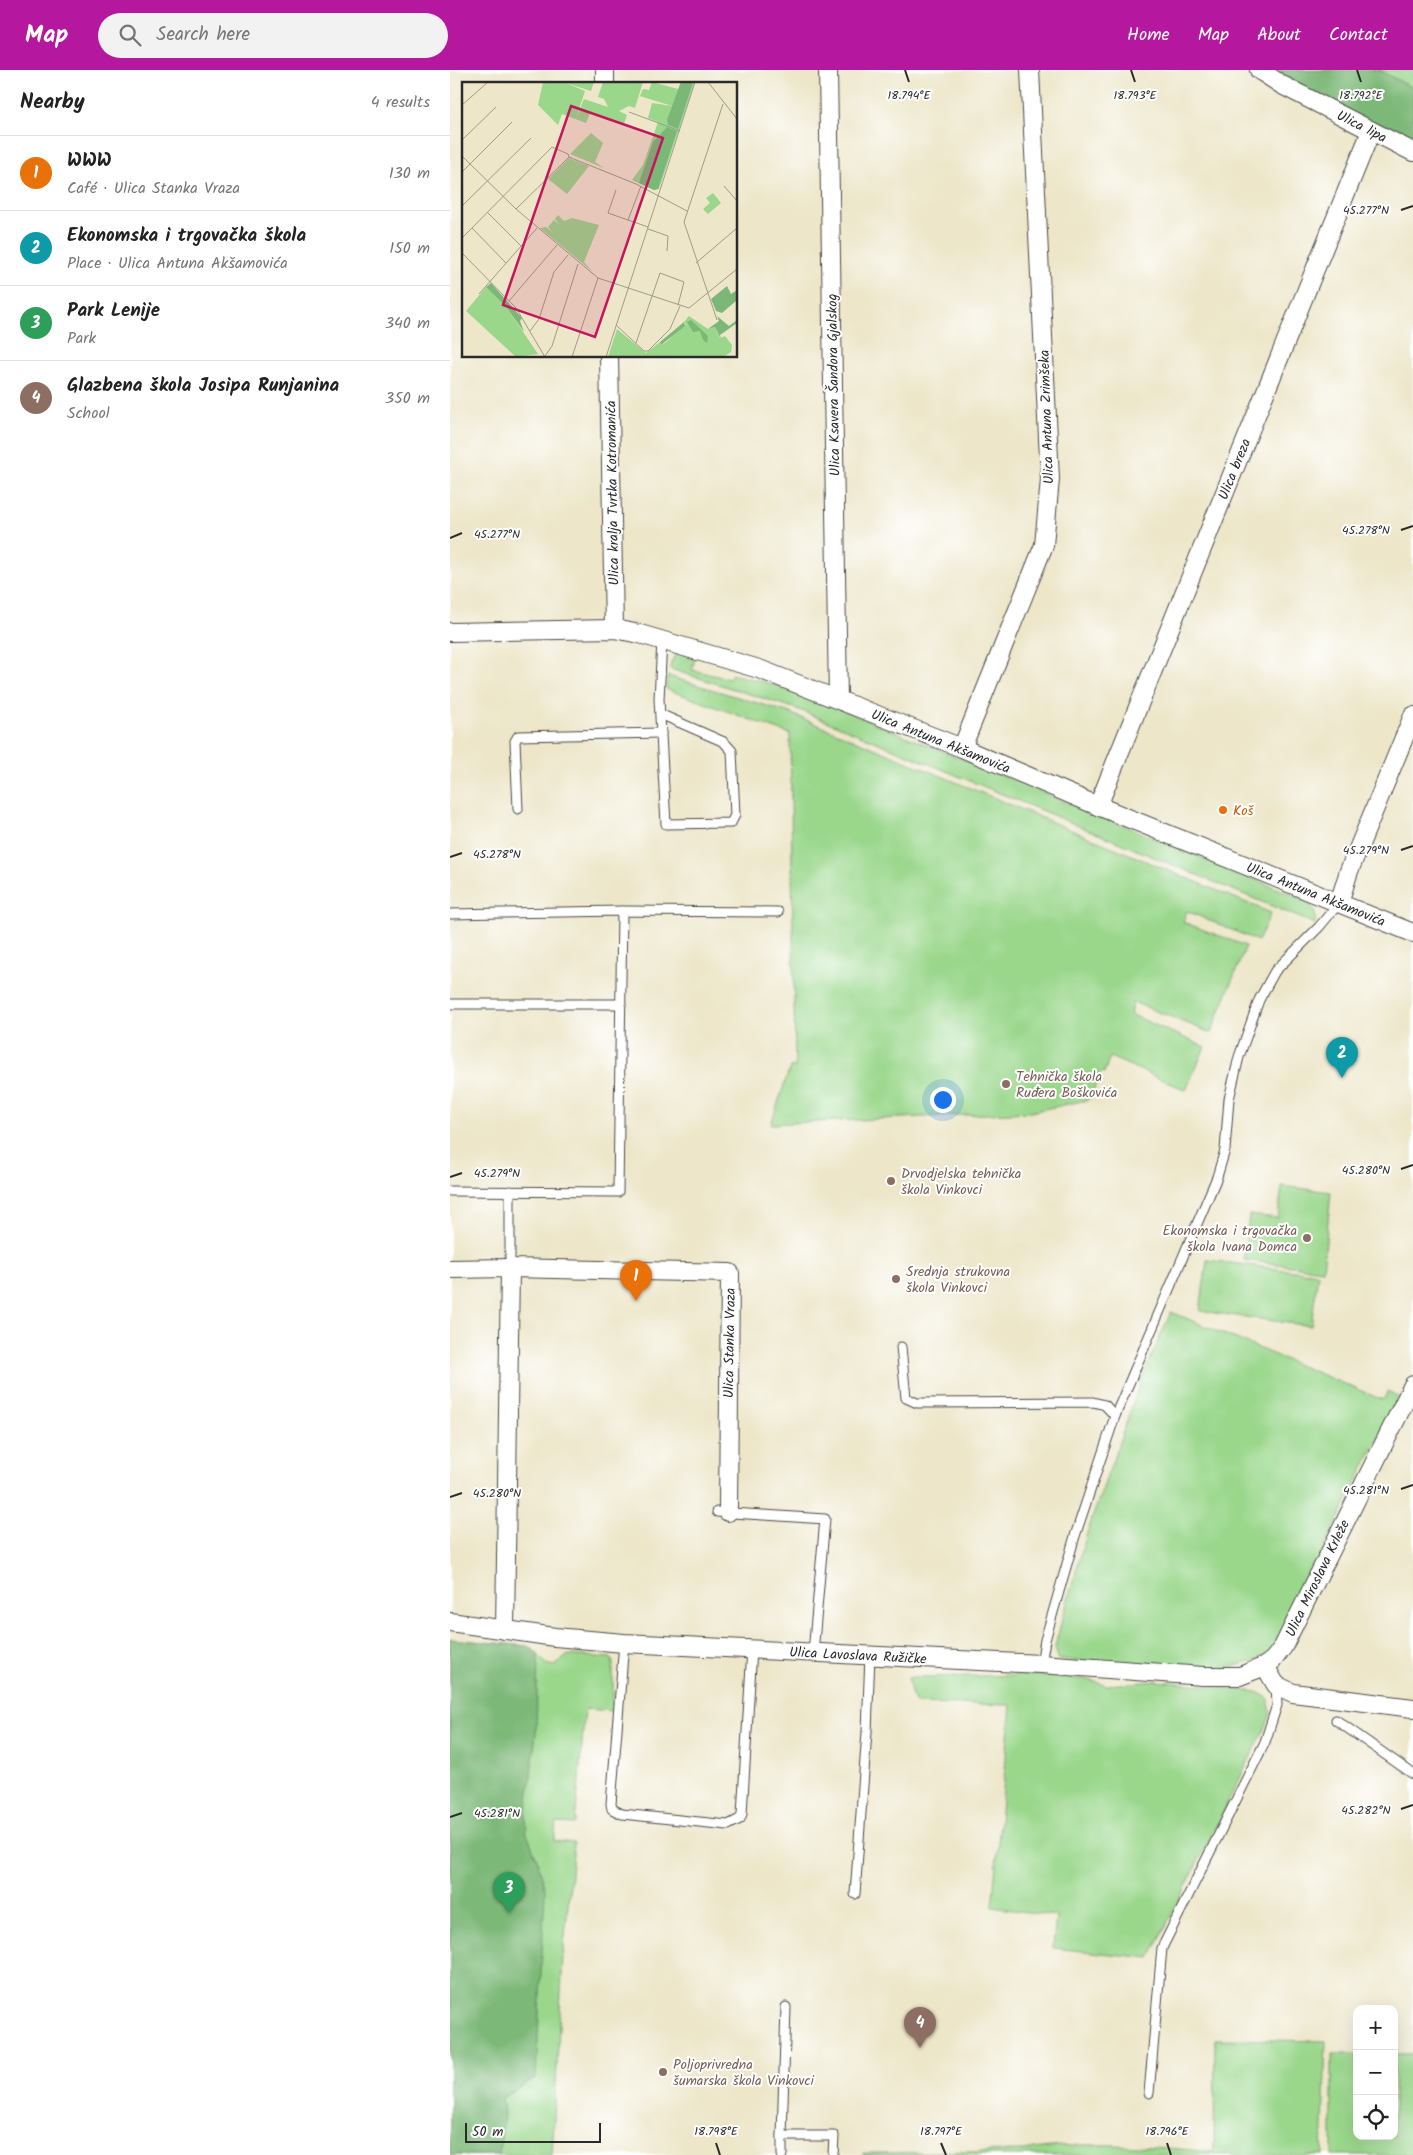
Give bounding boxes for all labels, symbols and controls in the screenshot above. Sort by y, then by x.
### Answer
search box [98,13,448,58]
text: Map [25,16,68,55]
text: Search here [156,20,250,50]
icon: search [116,21,144,49]
text: Home [1127,21,1170,50]
text: Map [1198,21,1229,50]
text: About [1257,21,1301,50]
text: Contact [1329,21,1388,50]
inset map [462,82,738,358]
text: Nearby [20,86,85,119]
text: 18.794°E [888,86,931,105]
text: 18.793°E [1113,86,1158,105]
text: 18.792°E [1339,86,1384,105]
text: 4 results [371,90,430,115]
street label: Ulica lipa [1333,105,1390,149]
text: WWW [67,146,112,176]
text: 1 [34,161,38,186]
text: 130 m [389,161,430,186]
text: Café · Ulica Stanka Vraza [67,176,240,201]
text: 45.277°N [1343,201,1389,220]
text: Ekonomska i trgovačka škola [67,221,306,251]
text: 2 [31,236,41,261]
text: 150 m [389,236,430,261]
text: Place · Ulica Antuna Akšamovića [67,251,288,276]
street label: Ulica Ksavera Šandora Gjalskog [821,294,847,476]
text: Park Lenije [67,296,160,326]
text: 3 [32,311,40,336]
text: 340 m [385,311,430,336]
text: Park [67,326,96,351]
street label: Ulica Antuna Zrimšeka [1034,349,1060,485]
text: Glazbena škola Josipa Runjanina [67,371,339,401]
text: 4 [32,386,40,411]
text: 350 m [385,386,430,411]
street label: Ulica kralja Tvrtka Kotromanića [600,400,626,586]
text: School [67,401,110,426]
street label: Ulica breza [1213,435,1257,503]
text: 45.278°N [1342,521,1390,540]
text: 45.277°N [474,525,520,544]
street label: Ulica Antuna Akšamovića [868,704,1014,780]
place label: Koš [1233,800,1255,822]
marker: Koš [1217,804,1229,816]
text: 45.279°N [1343,841,1389,860]
text: 45.278°N [473,845,521,864]
street label: Ulica Antuna Akšamovića [1243,857,1389,933]
pin: 2 [1326,1037,1358,1078]
place label: Tehnička škola Ruđera Boškovića [1016,1066,1117,1104]
marker: Tehnička škola Ruđera Boškovića [1000,1078,1012,1090]
your location [930,1087,956,1113]
text: 45.280°N [1342,1161,1390,1180]
place label: Drvodjelska tehnička škola Vinkovci [901,1163,1021,1201]
text: 45.279°N [474,1164,520,1183]
marker: Drvodjelska tehnička škola Vinkovci [885,1175,897,1187]
place label: Ekonomska i trgovačka škola Ivana Domca [1162,1220,1297,1258]
marker: Ekonomska i trgovačka škola Ivana Domca [1301,1232,1313,1244]
pin: 1 [620,1260,652,1301]
place label: Srednja strukovna škola Vinkovci [906,1261,1010,1299]
marker: Srednja strukovna škola Vinkovci [890,1273,902,1285]
street label: Ulica Stanka Vraza [718,1288,742,1398]
text: 45.281°N [1343,1481,1389,1500]
text: 45.280°N [473,1484,521,1503]
street label: Ulica Miroslava Krleže [1280,1515,1356,1641]
street label: Ulica Lavoslava Ružičke [789,1641,928,1671]
text: 45.282°N [1341,1801,1391,1820]
text: 45.281°N [474,1804,520,1823]
pin: 3 [493,1872,525,1913]
map controls [1353,2005,1398,2140]
button: + [1353,2005,1398,2050]
pin: 4 [904,2007,936,2048]
button: − [1353,2050,1398,2095]
place label: Poljoprivredna šumarska škola Vinkovci [673,2054,815,2092]
marker: Poljoprivredna šumarska škola Vinkovci [657,2066,669,2078]
button: locate [1353,2095,1398,2140]
scale bar [465,2120,601,2143]
text: 50 m [472,2121,503,2143]
text: 18.798°E [694,2122,739,2141]
text: 18.797°E [920,2122,963,2141]
text: 18.796°E [1146,2122,1189,2141]

